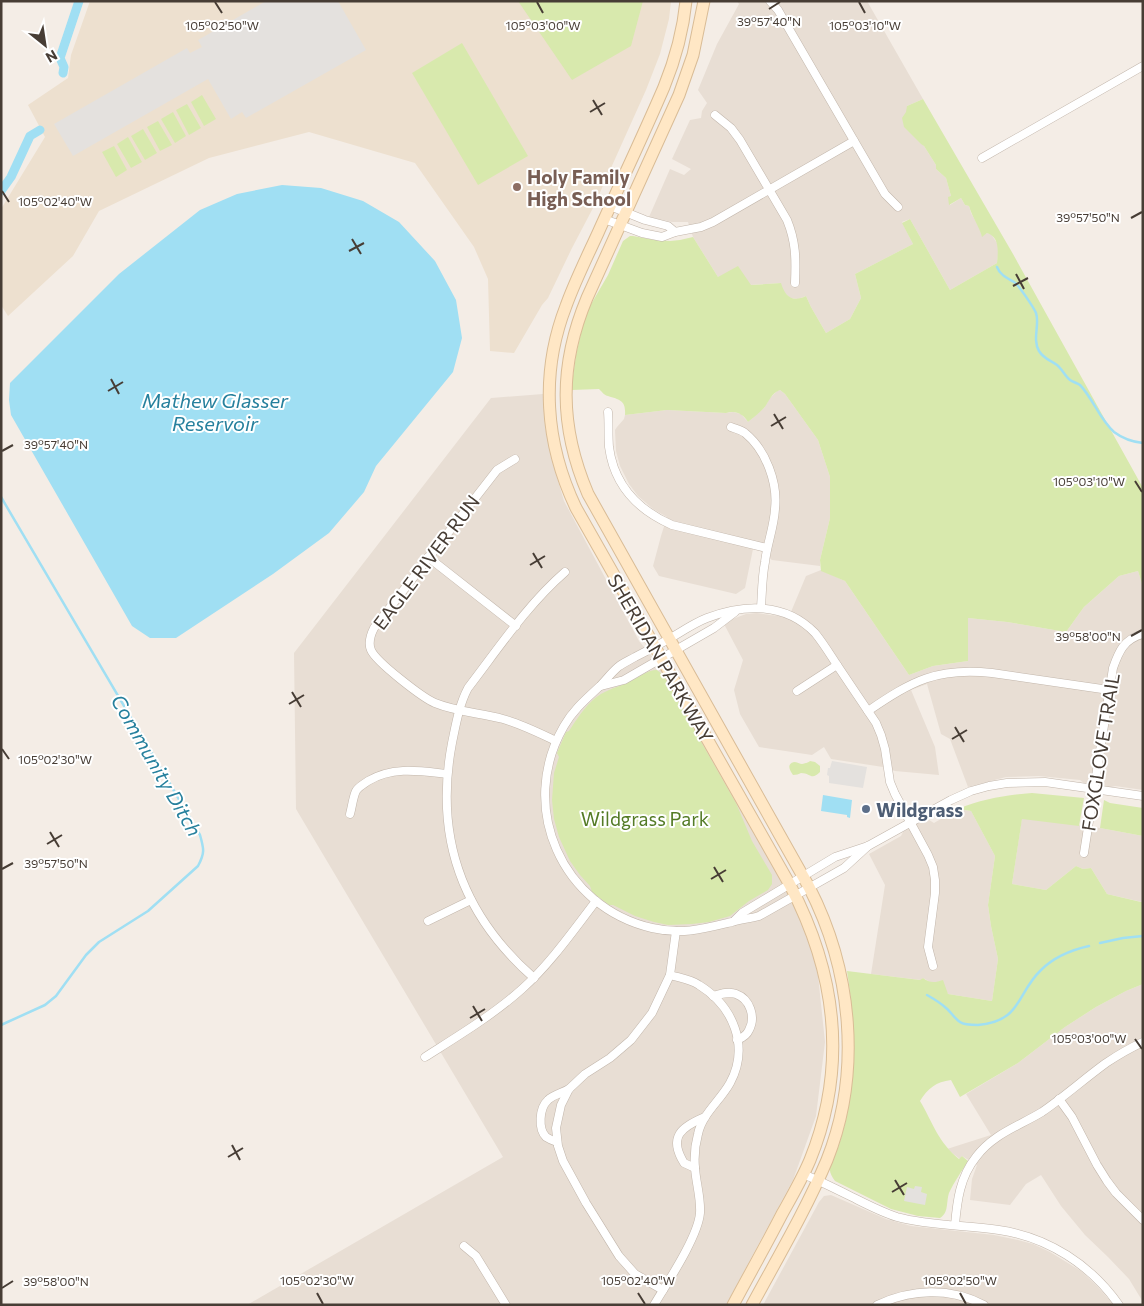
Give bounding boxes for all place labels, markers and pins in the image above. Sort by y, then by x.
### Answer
place label: Holy Family High School [527,165,631,210]
marker: Holy Family High School [511,181,523,193]
place label: Wildgrass [876,798,963,821]
marker: Wildgrass [860,803,872,815]

